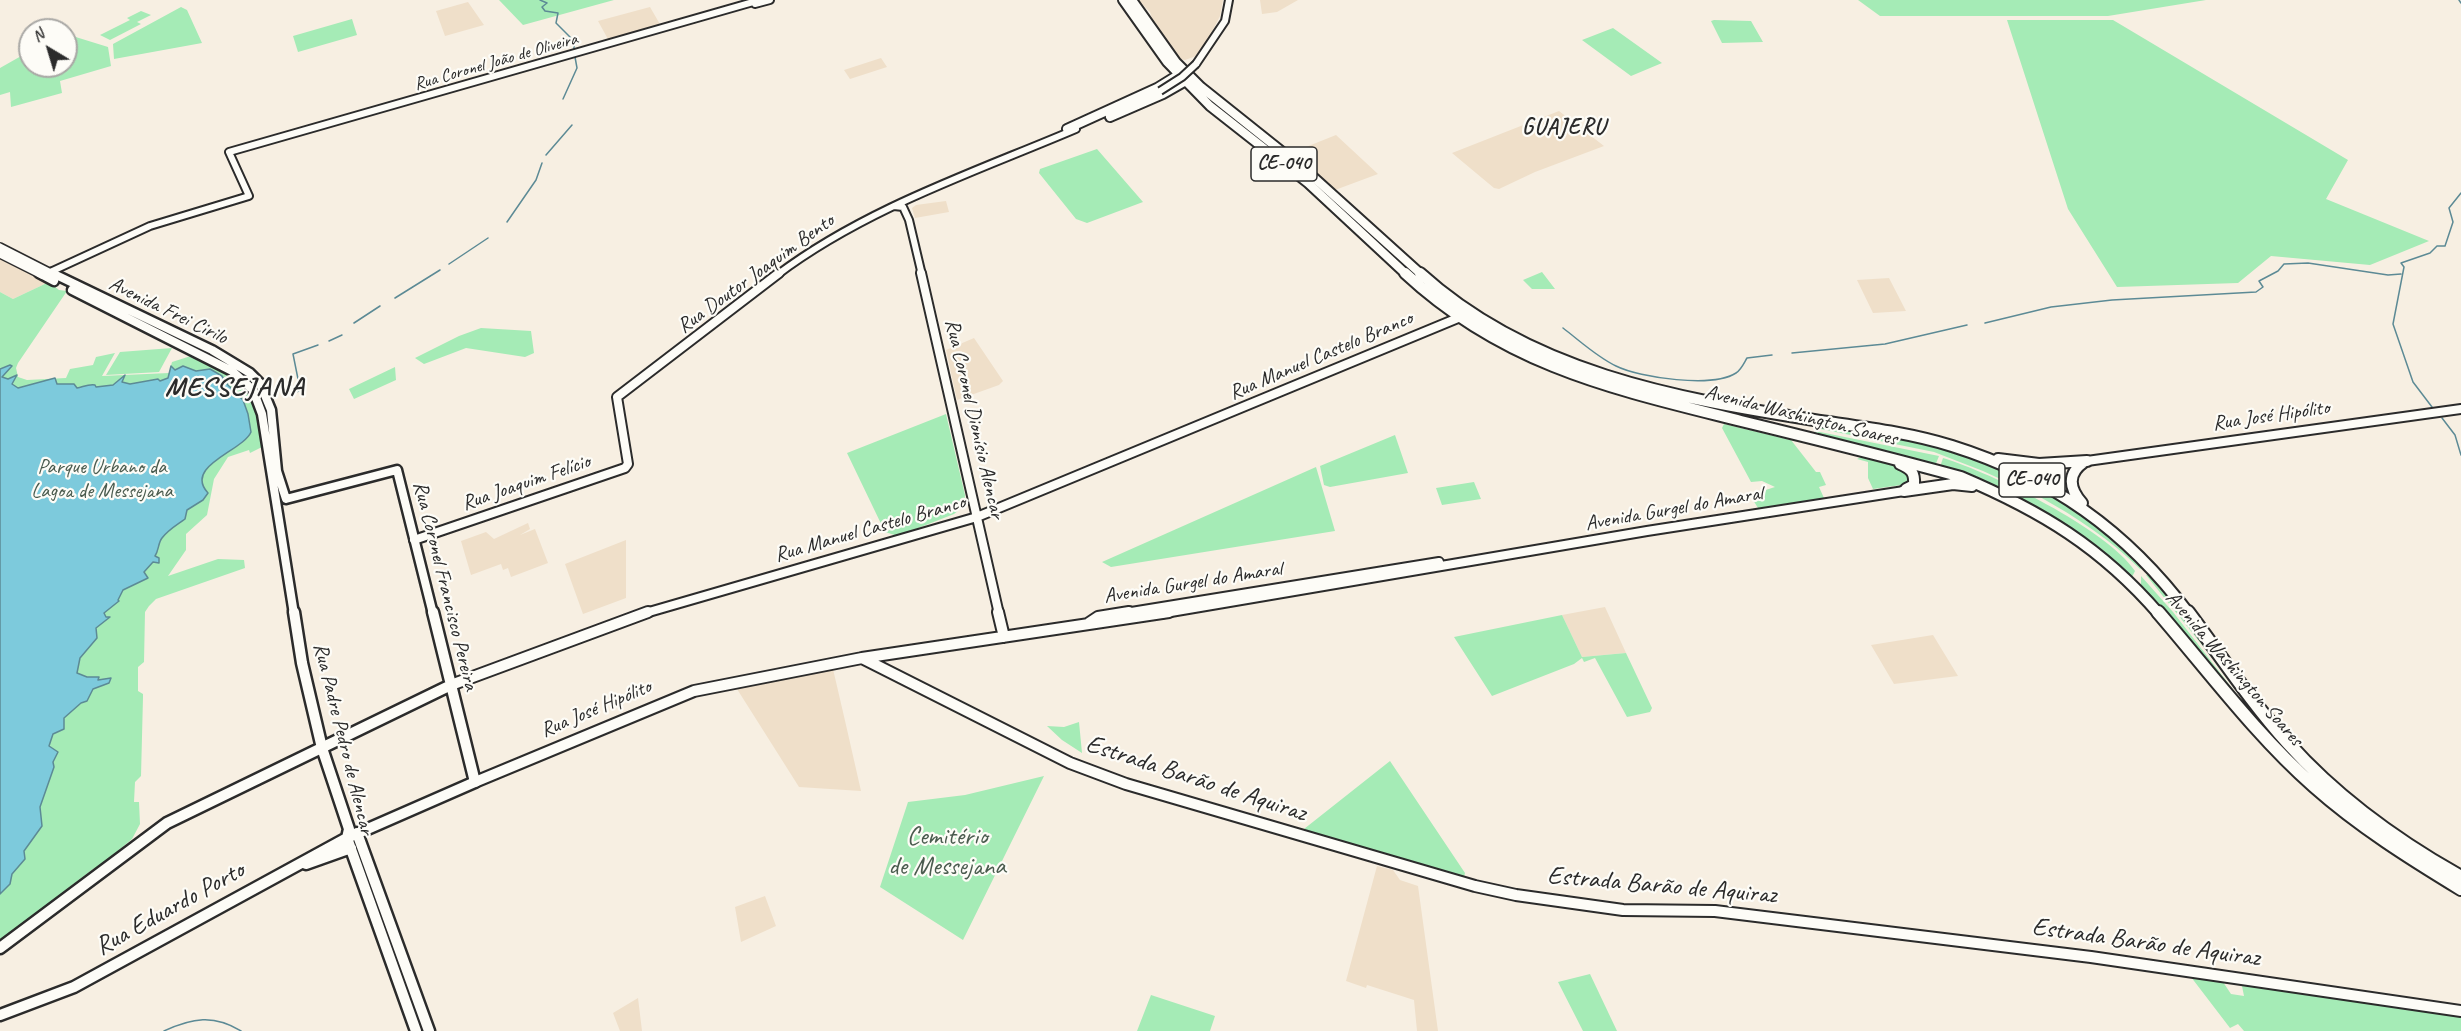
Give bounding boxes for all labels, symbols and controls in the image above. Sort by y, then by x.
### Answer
north arrow [18,18,78,78]
text: N [28,24,48,46]
street label: Rua Coronel João de Oliveira [412,28,580,96]
district label: GUAJERU [1522,115,1606,141]
road number: CE-040 [1251,147,1317,181]
street label: Rua Doutor Joaquim Bento [673,209,839,339]
street label: Avenida Frei Cirilo [105,272,231,350]
street label: Rua Manuel Castelo Branco [1225,306,1417,406]
street label: Rua Coronel Dionísio Alencar [939,317,1009,521]
district label: MESSEJANA [166,372,304,404]
street label: Avenida Washington Soares [1702,380,1900,452]
street label: Rua José Hipólito [2211,395,2331,437]
street label: Rua Joaquim Felício [459,449,593,517]
park label: Parque Urbano da Lagoa de Messejana [31,454,173,504]
road number: CE-040 [1999,463,2065,497]
street label: Rua Coronel Francisco Pereira [407,479,483,693]
street label: Avenida Gurgel do Amaral [1583,481,1765,537]
street label: Rua Manuel Castelo Branco [772,490,968,568]
street label: Avenida Gurgel do Amaral [1102,556,1284,610]
street label: Avenida Washington Soares [2160,586,2308,752]
street label: Rua Padre Pedro de Alencar [307,641,379,837]
street label: Rua José Hipólito [537,674,655,744]
street label: Estrada Barão de Aquiraz [1082,729,1310,829]
park label: Cemitério de Messejana [888,821,1006,882]
street label: Rua Eduardo Porto [90,855,250,963]
street label: Estrada Barão de Aquiraz [1546,860,1778,912]
street label: Estrada Barão de Aquiraz [2030,912,2262,974]

